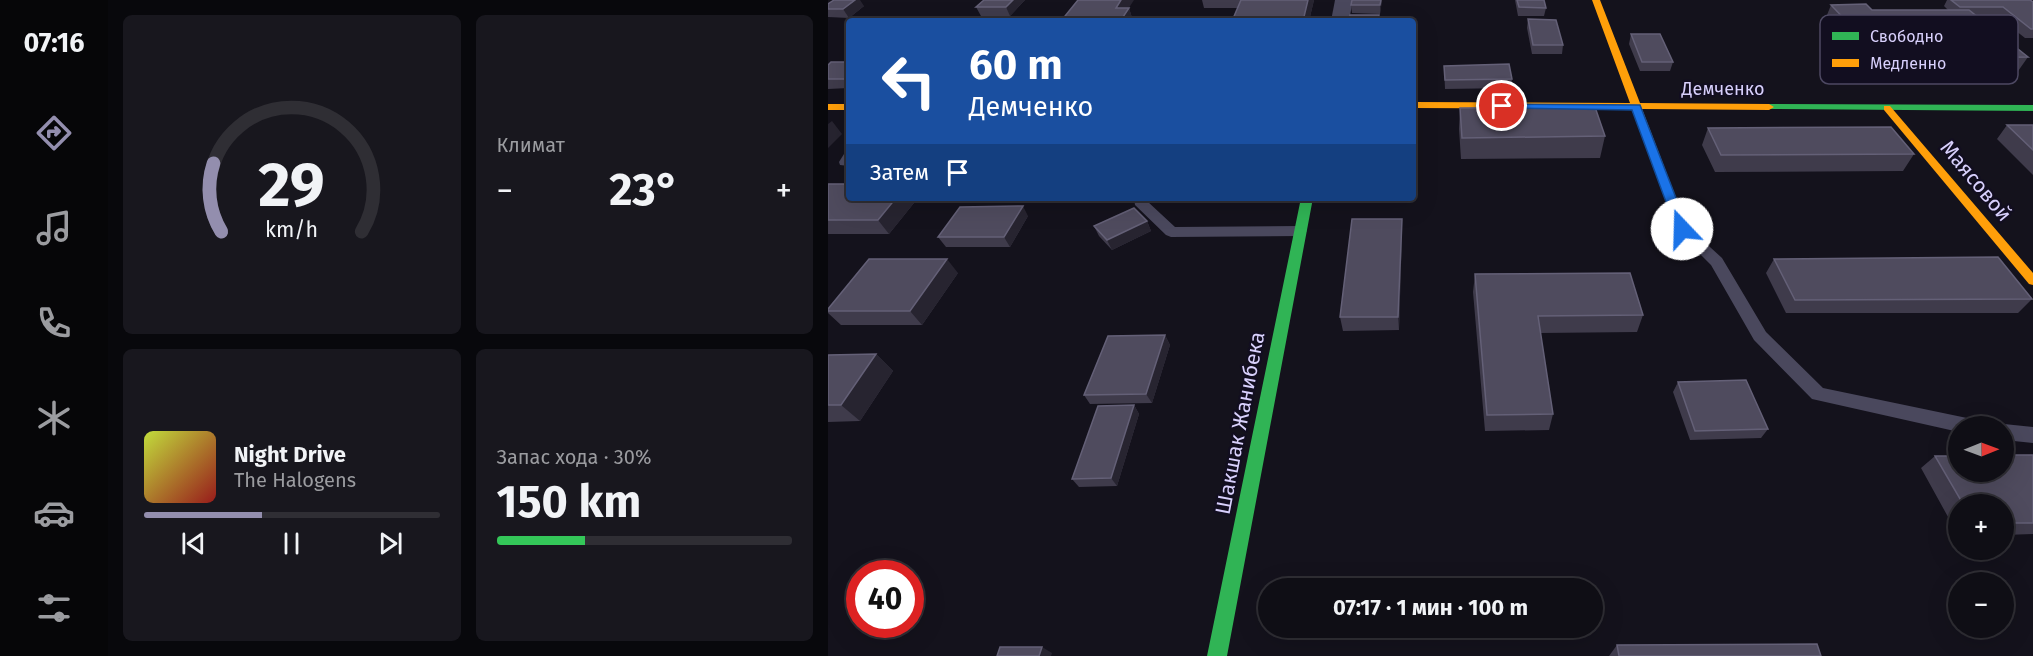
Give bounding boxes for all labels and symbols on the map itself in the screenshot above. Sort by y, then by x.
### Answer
legend [1820,15,2018,84]
text: Свободно [1870,27,1943,46]
text: Медленно [1870,54,1946,73]
street label: Демченко [1681,78,1764,100]
pin [1476,80,1527,131]
street label: Маясовой [1935,135,2017,227]
position arrow [1650,197,1714,261]
street label: Шакшак Жанибека [1210,329,1270,517]
north arrow [1948,416,2014,482]
speed limit sign: 40 [846,560,924,638]

